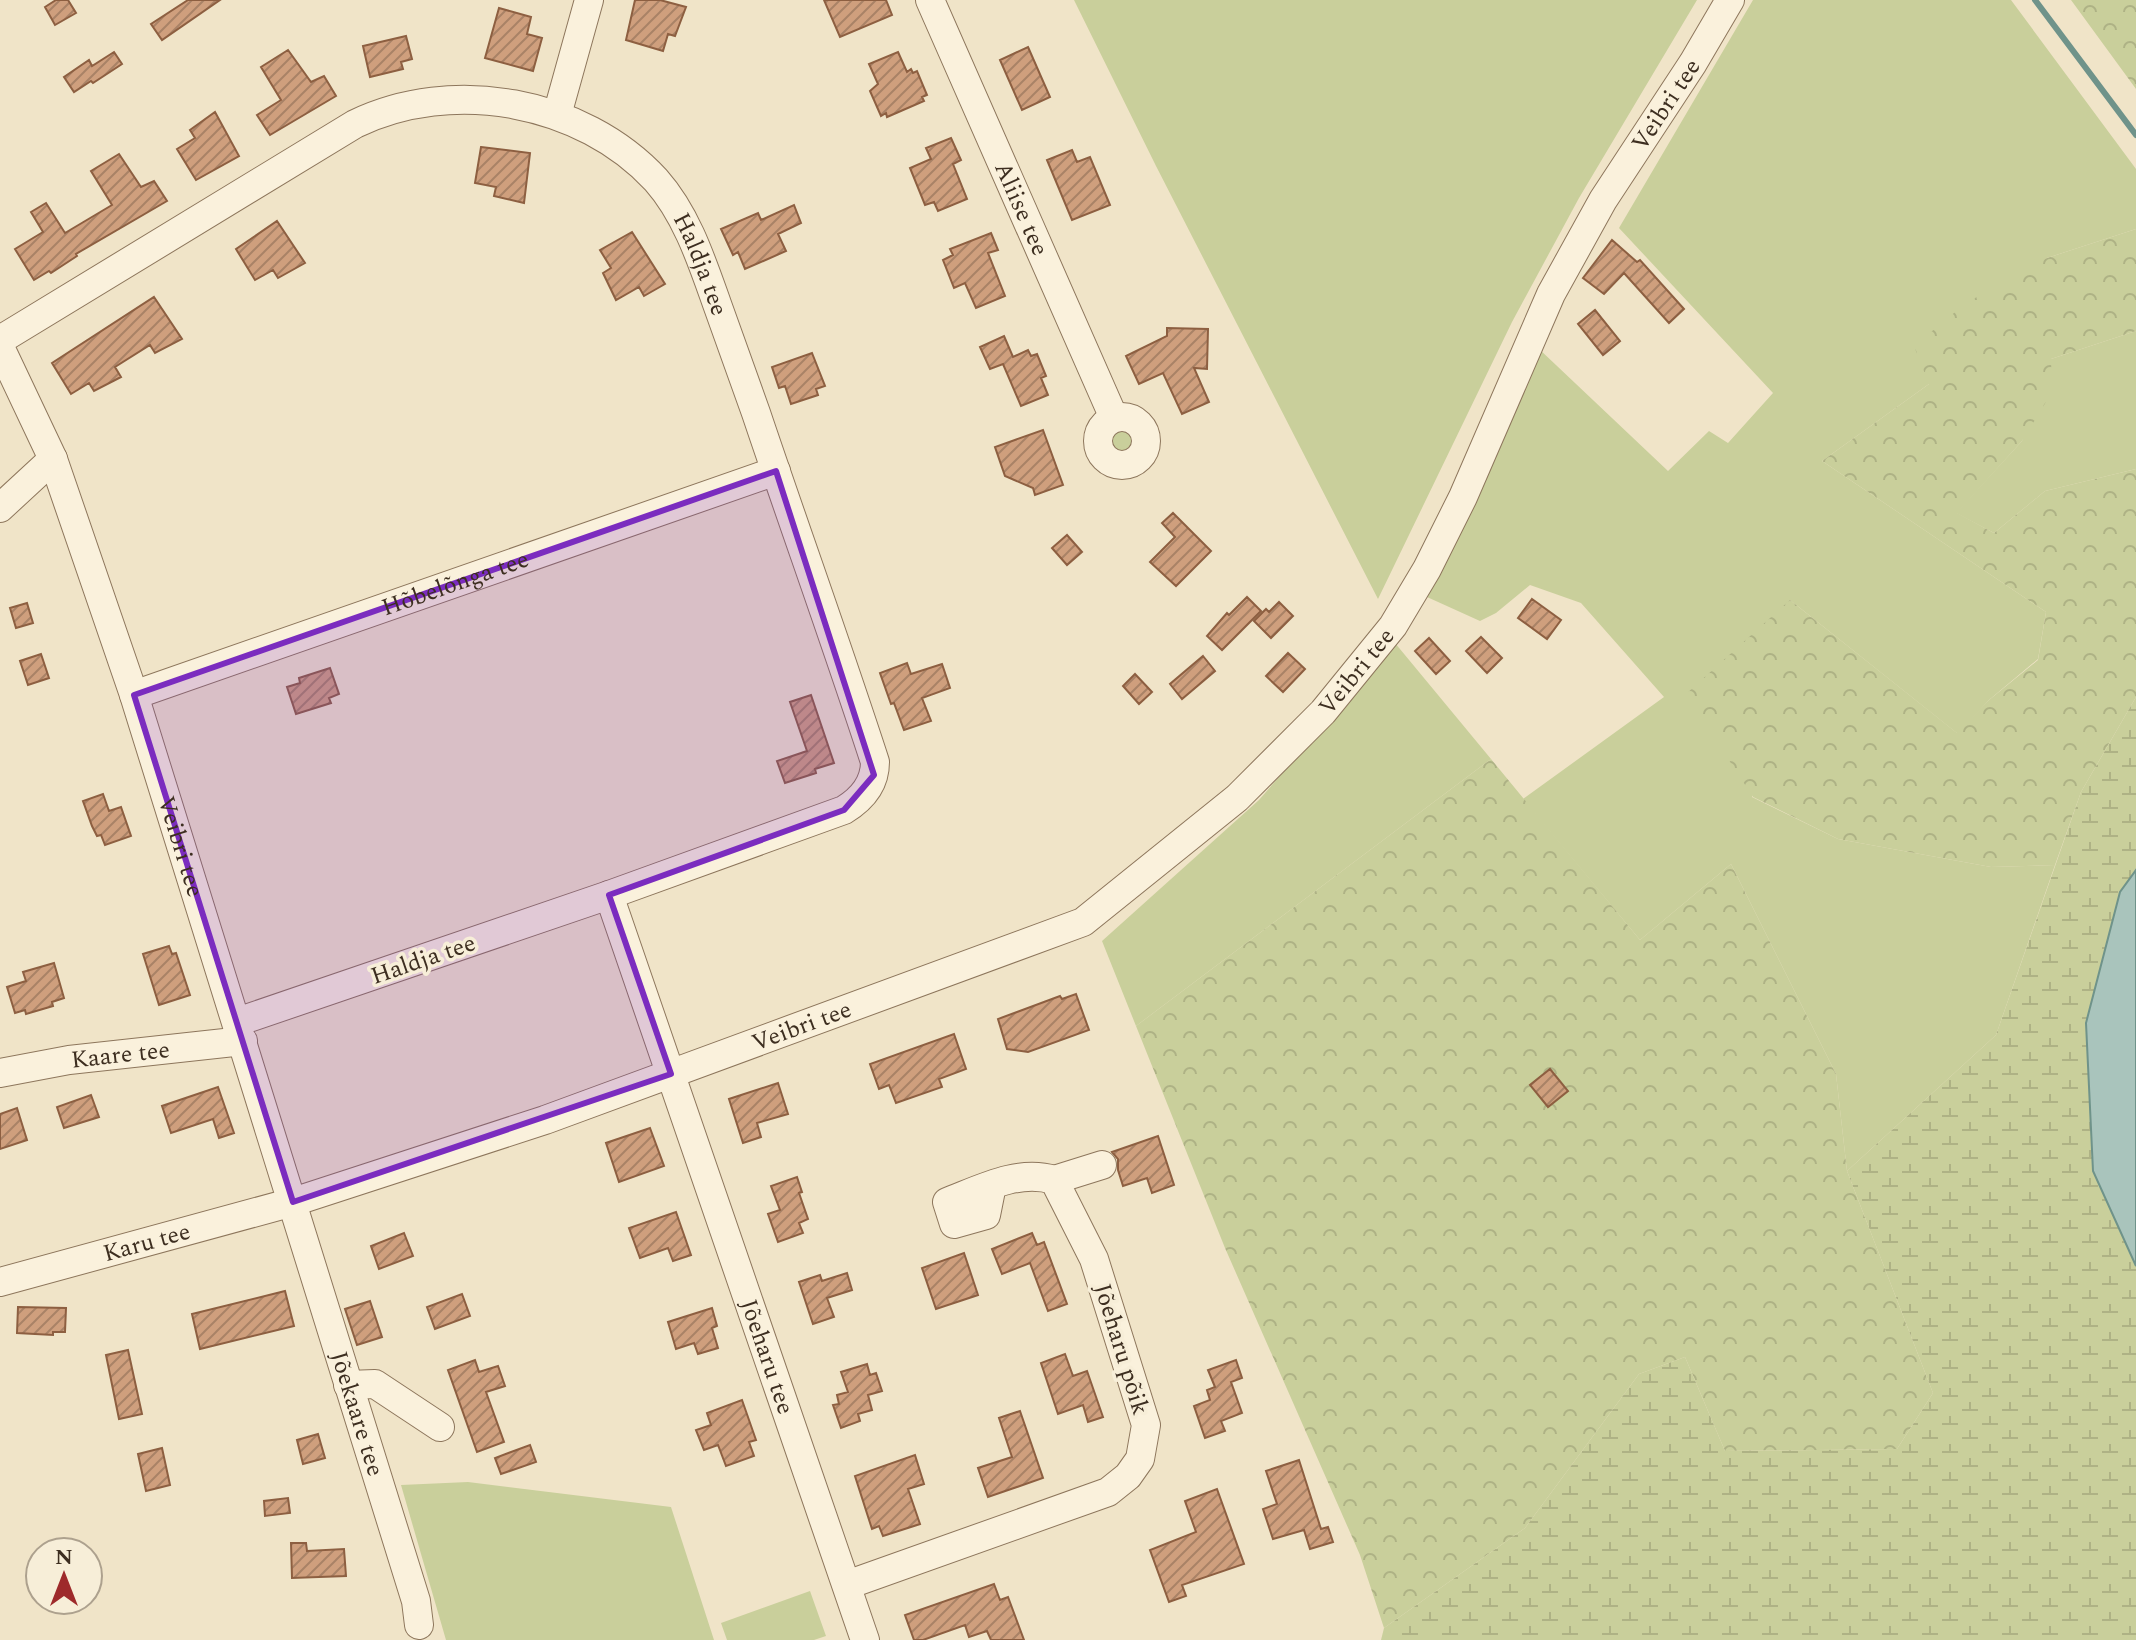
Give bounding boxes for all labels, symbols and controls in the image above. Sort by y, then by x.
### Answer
street label: Veibri tee [1623,52,1710,158]
street label: Aliise tee [984,156,1057,262]
street label: Haldja tee [663,206,737,321]
street label: Hõbelõnga tee [377,542,534,626]
street label: Veibri tee [1310,620,1404,723]
street label: Veibri tee [148,792,213,902]
street label: Haldja tee [366,925,480,995]
street label: Veibri tee [747,992,857,1061]
street label: Kaare tee [69,1032,172,1079]
street label: Karu tee [99,1214,195,1272]
street label: Jõeharu põik [1084,1279,1158,1419]
street label: Jõeharu tee [730,1294,803,1419]
street label: Jõekaare tee [320,1347,393,1481]
north arrow [24,1536,104,1616]
text: N [55,1541,73,1574]

